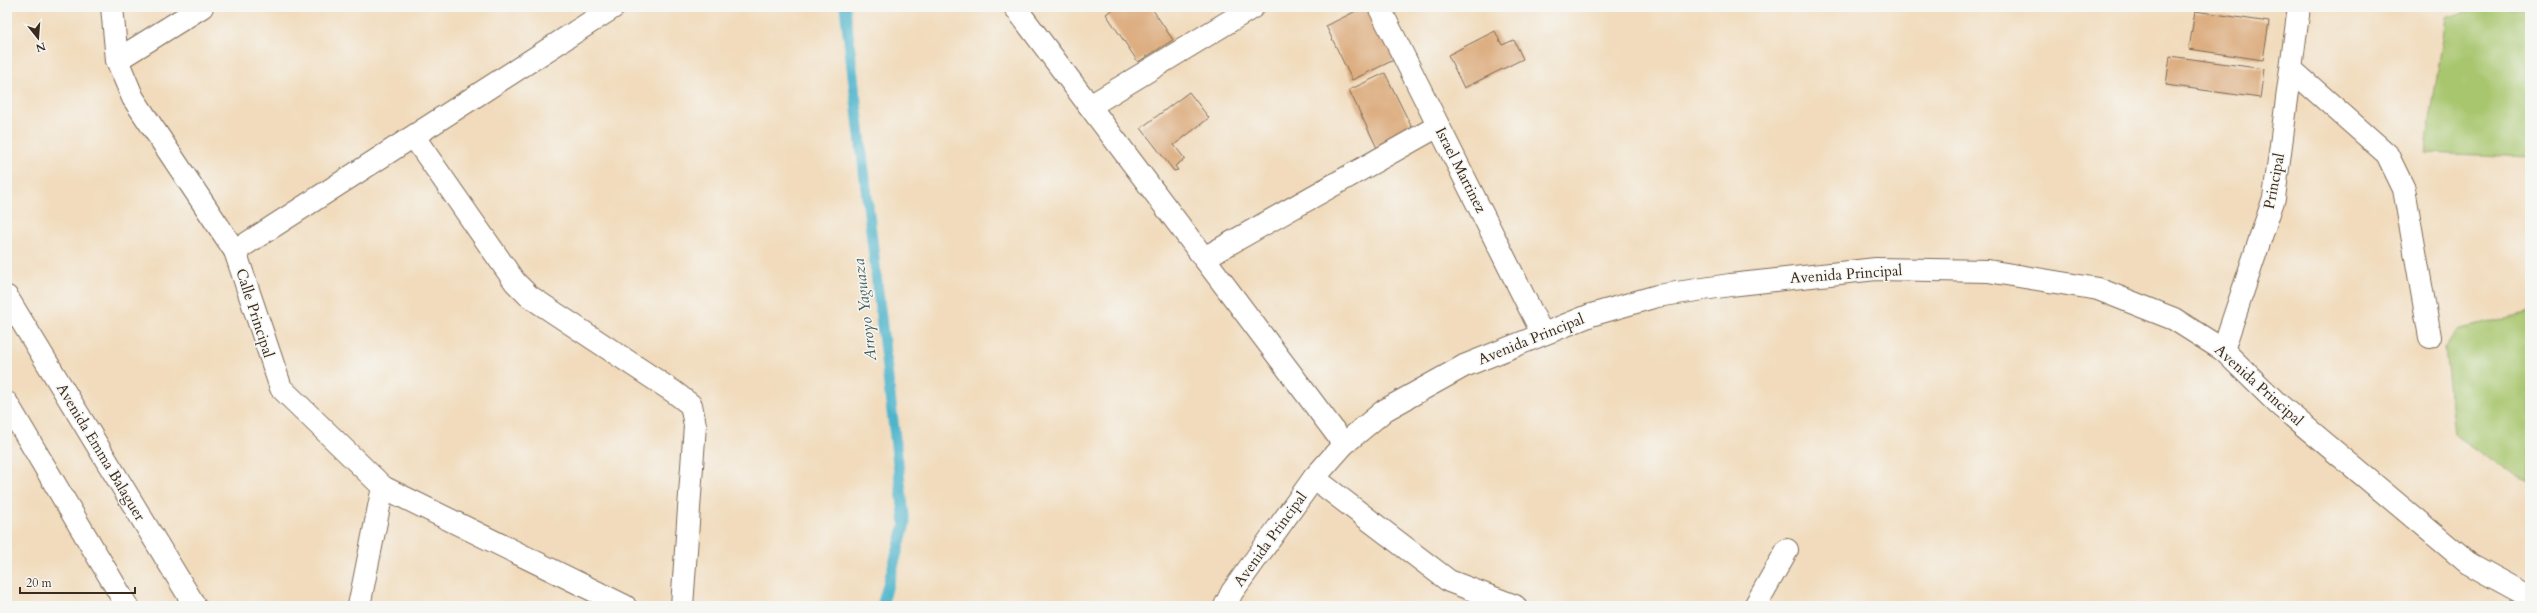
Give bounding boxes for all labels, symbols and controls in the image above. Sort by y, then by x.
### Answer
north arrow [18,18,58,58]
text: N [34,39,48,56]
street label: Israel Martinez [1431,124,1491,217]
street label: Principal [2259,151,2289,211]
water label: Arroyo Yaguaza [848,257,882,364]
street label: Avenida Principal [1789,260,1903,288]
street label: Calle Principal [231,266,279,360]
street label: Avenida Principal [1475,309,1587,369]
street label: Avenida Principal [2210,340,2308,430]
street label: Avenida Emma Balaguer [52,379,150,525]
street label: Avenida Principal [1229,487,1311,590]
scale bar [20,569,135,595]
text: 20 m [26,575,53,591]

